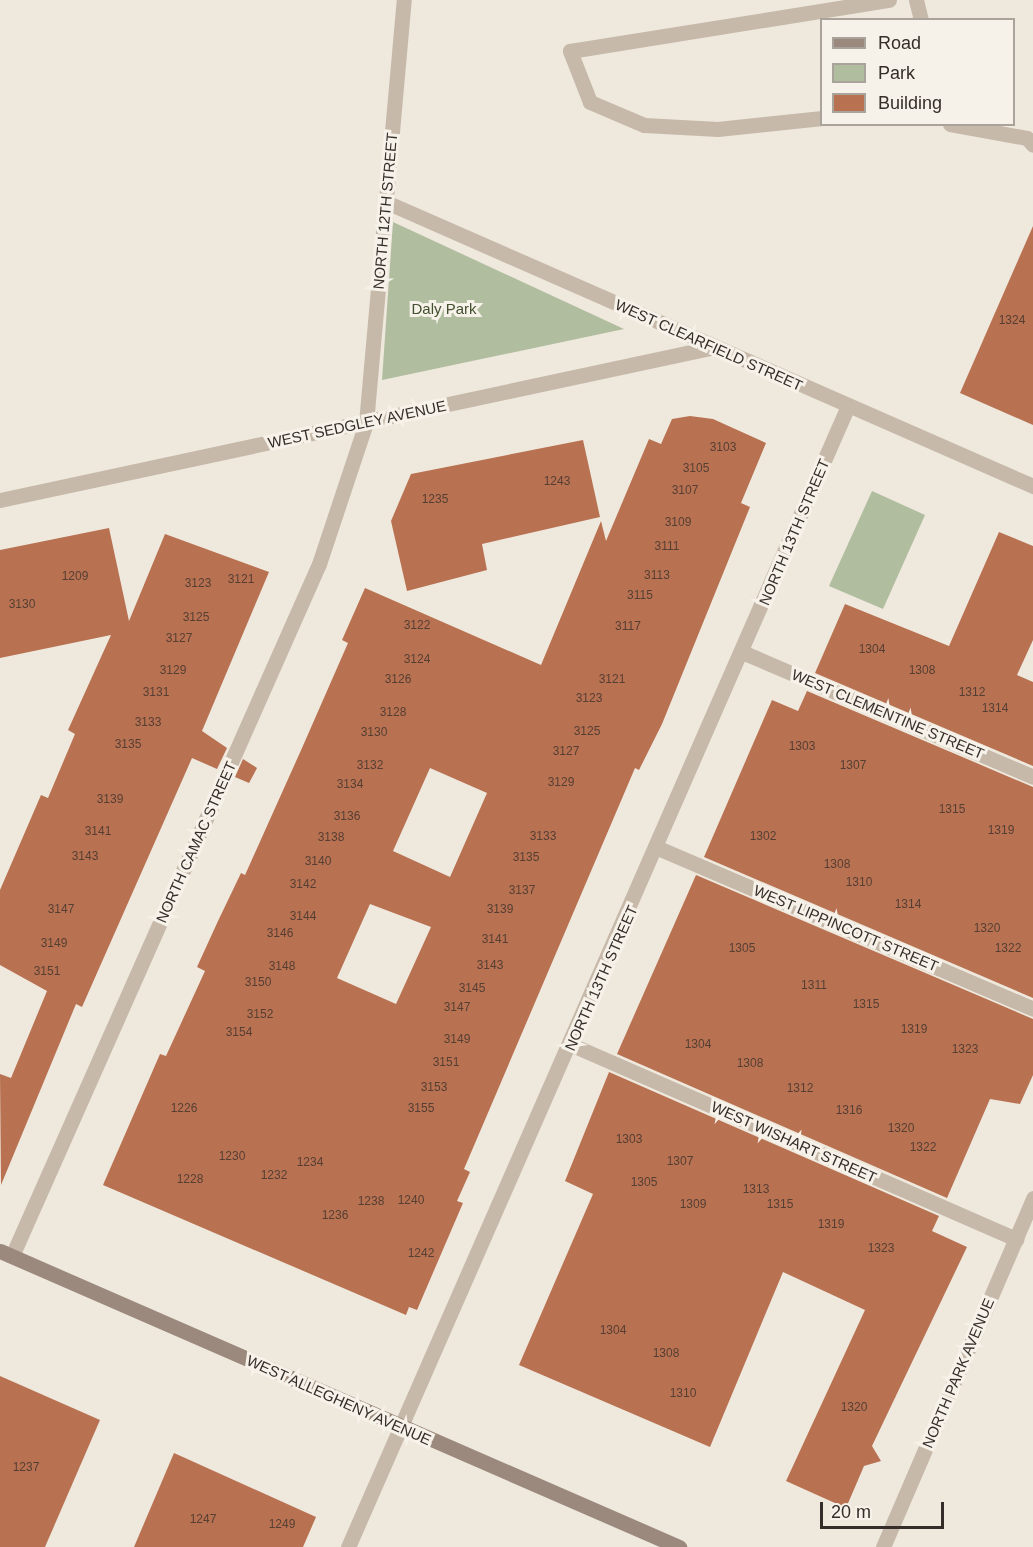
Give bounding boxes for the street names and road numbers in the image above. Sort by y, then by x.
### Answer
street label: NORTH 12TH STREET [369,132,401,290]
street label: WEST CLEARFIELD STREET [612,295,806,395]
street label: WEST SEDGLEY AVENUE [266,396,448,452]
street label: NORTH 13TH STREET [755,456,833,608]
street label: WEST CLEMENTINE STREET [789,665,987,763]
street label: NORTH CAMAC STREET [152,759,240,925]
street label: WEST LIPPINCOTT STREET [751,881,941,975]
street label: NORTH 13TH STREET [561,903,641,1053]
street label: WEST WISHART STREET [708,1097,880,1187]
street label: NORTH PARK AVENUE [918,1295,998,1451]
street label: WEST ALLEGHENY AVENUE [243,1351,435,1449]

